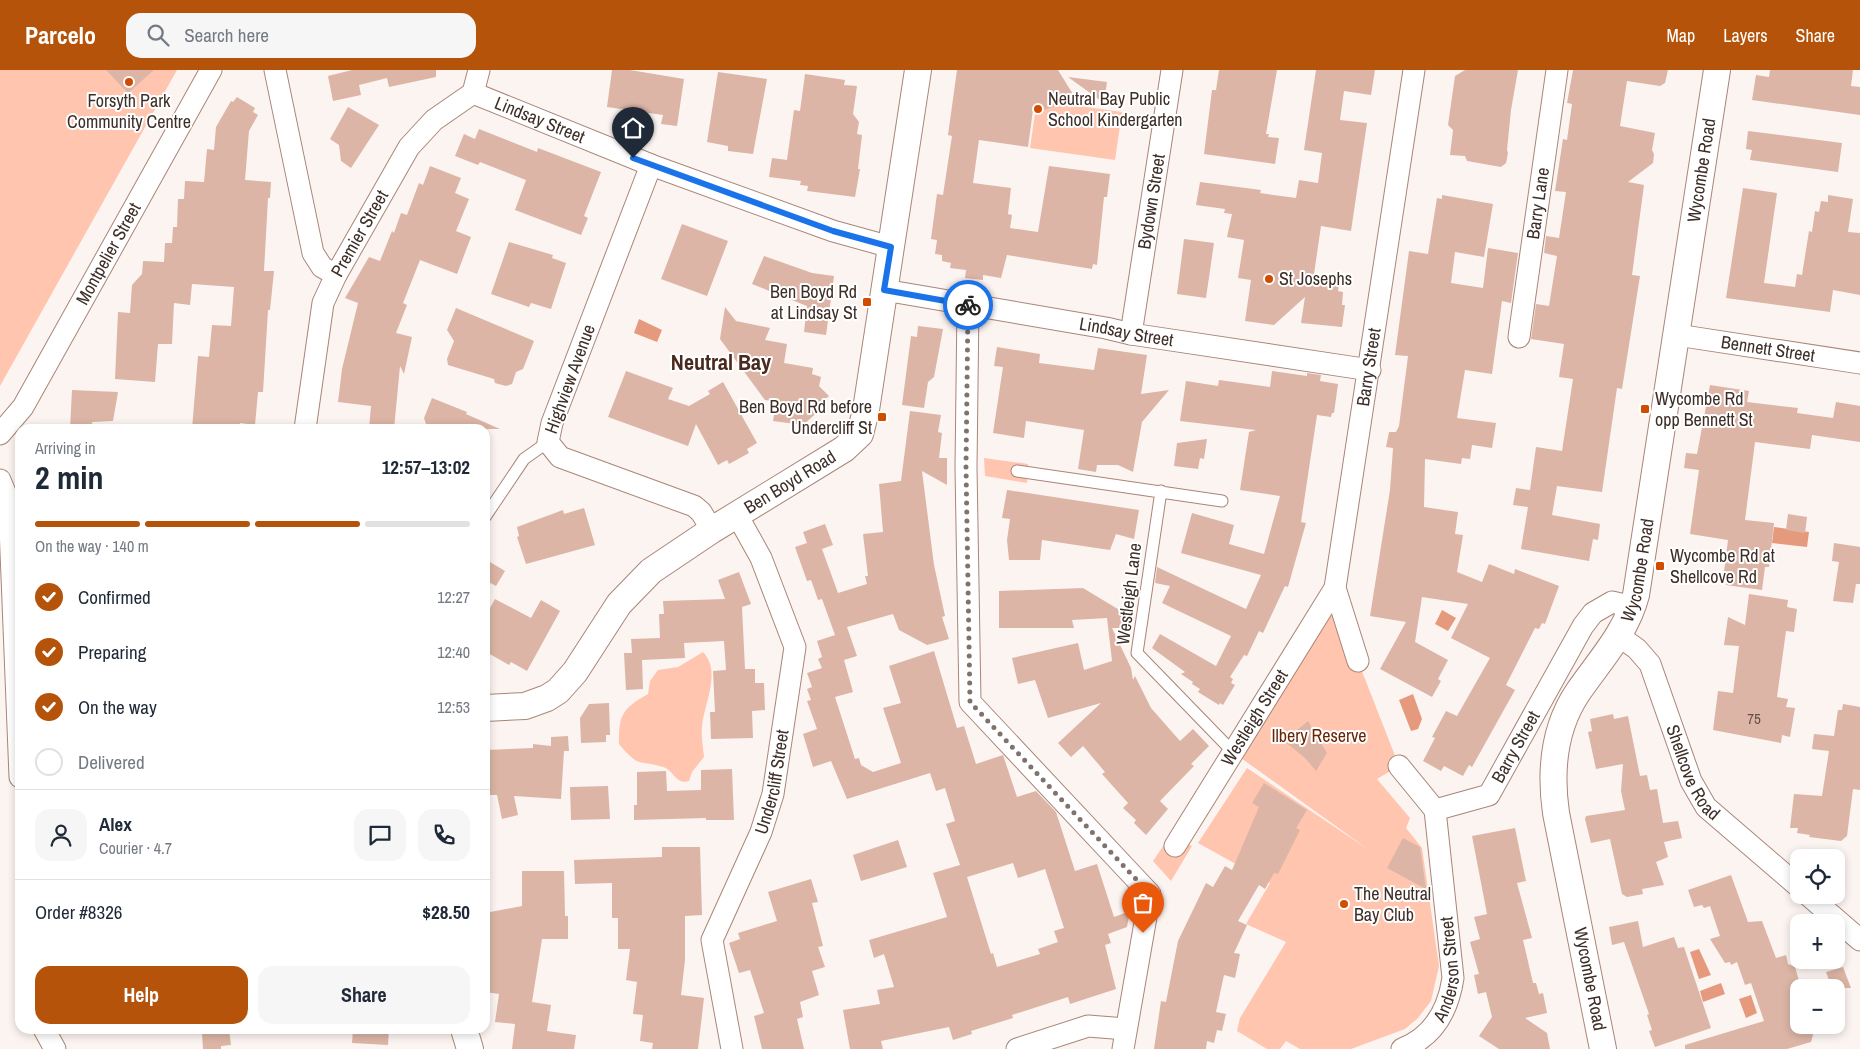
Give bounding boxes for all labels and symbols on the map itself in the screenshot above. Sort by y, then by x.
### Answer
marker: Forsyth Park Community Centre [123,76,135,88]
place label: Neutral Bay Public School Kindergarten [1048,86,1183,132]
place label: Forsyth Park Community Centre [67,88,191,134]
street label: Lindsay Street [491,90,589,149]
marker: Neutral Bay Public School Kindergarten [1032,103,1044,115]
pin [612,107,654,158]
street label: Wycombe Road [1681,116,1721,224]
street label: Bydown Street [1131,152,1171,251]
street label: Barry Lane [1520,166,1555,241]
street label: Premier Street [325,185,394,281]
street label: Montpelier Street [70,198,147,309]
place label: St Josephs [1279,266,1352,291]
marker: St Josephs [1263,273,1275,285]
place label: Ben Boyd Rd at Lindsay St [770,279,857,325]
courier [943,280,993,330]
marker: Ben Boyd Rd at Lindsay St [861,296,873,308]
street label: Lindsay Street [1077,311,1175,352]
street label: Highview Avenue [538,321,601,437]
street label: Barry Street [1350,326,1386,408]
street label: Bennett Street [1719,329,1817,368]
district label: Neutral Bay [671,347,771,377]
place label: Wycombe Rd opp Bennett St [1655,386,1753,432]
place label: Ben Boyd Rd before Undercliff St [739,394,872,440]
marker: Wycombe Rd opp Bennett St [1639,403,1651,415]
marker: Ben Boyd Rd before Undercliff St [876,411,888,423]
street label: Ben Boyd Road [739,444,840,519]
street label: Wycombe Road [1614,517,1660,626]
street label: Westleigh Lane [1110,542,1147,646]
place label: Wycombe Rd at Shellcove Rd [1670,543,1775,589]
marker: Wycombe Rd at Shellcove Rd [1654,560,1666,572]
street label: Westleigh Street [1215,665,1294,770]
street label: Barry Street [1485,706,1545,787]
house number: 75 [1747,708,1761,729]
street label: Shellcove Road [1660,721,1726,826]
park label: Ilbery Reserve [1271,723,1367,748]
street label: Undercliff Street [748,728,794,837]
place label: The Neutral Bay Club [1354,881,1431,927]
pin [1122,882,1164,933]
marker: The Neutral Bay Club [1338,898,1350,910]
street label: Anderson Street [1426,916,1465,1027]
street label: Wycombe Road [1568,925,1613,1033]

